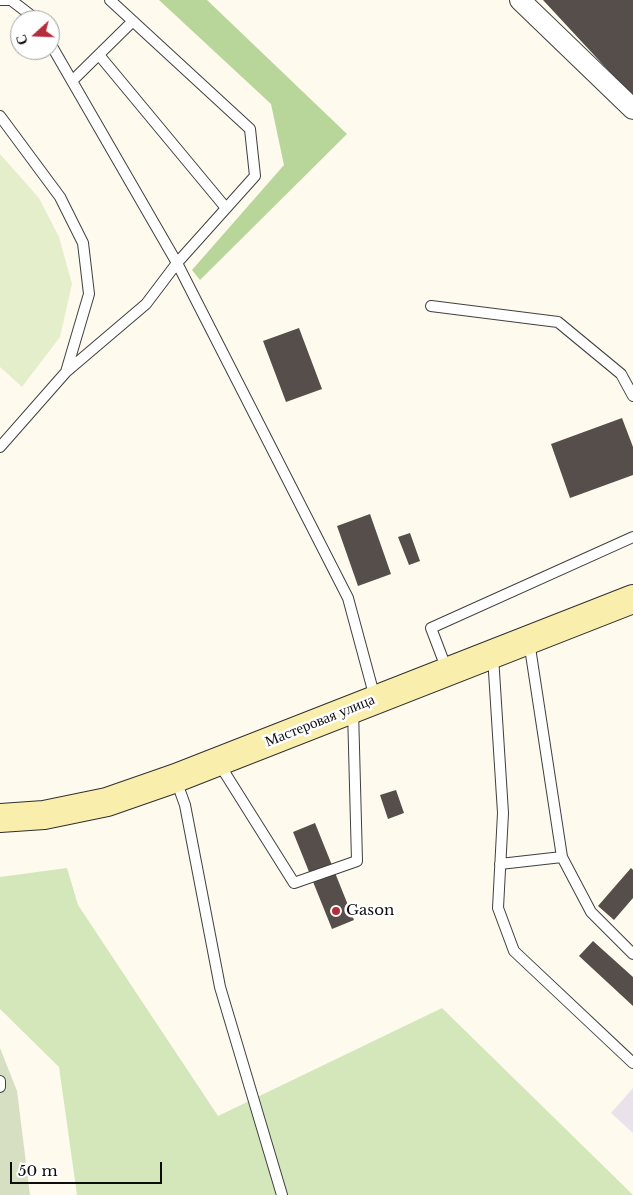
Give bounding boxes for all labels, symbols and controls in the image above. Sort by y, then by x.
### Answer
north arrow [10,10,60,60]
text: С [12,32,32,48]
street label: Мастеровая улица [263,691,377,751]
place label: Gason [346,902,394,920]
marker: Gason [330,905,342,917]
scale bar [12,1152,165,1184]
text: 50 m [18,1161,58,1180]

